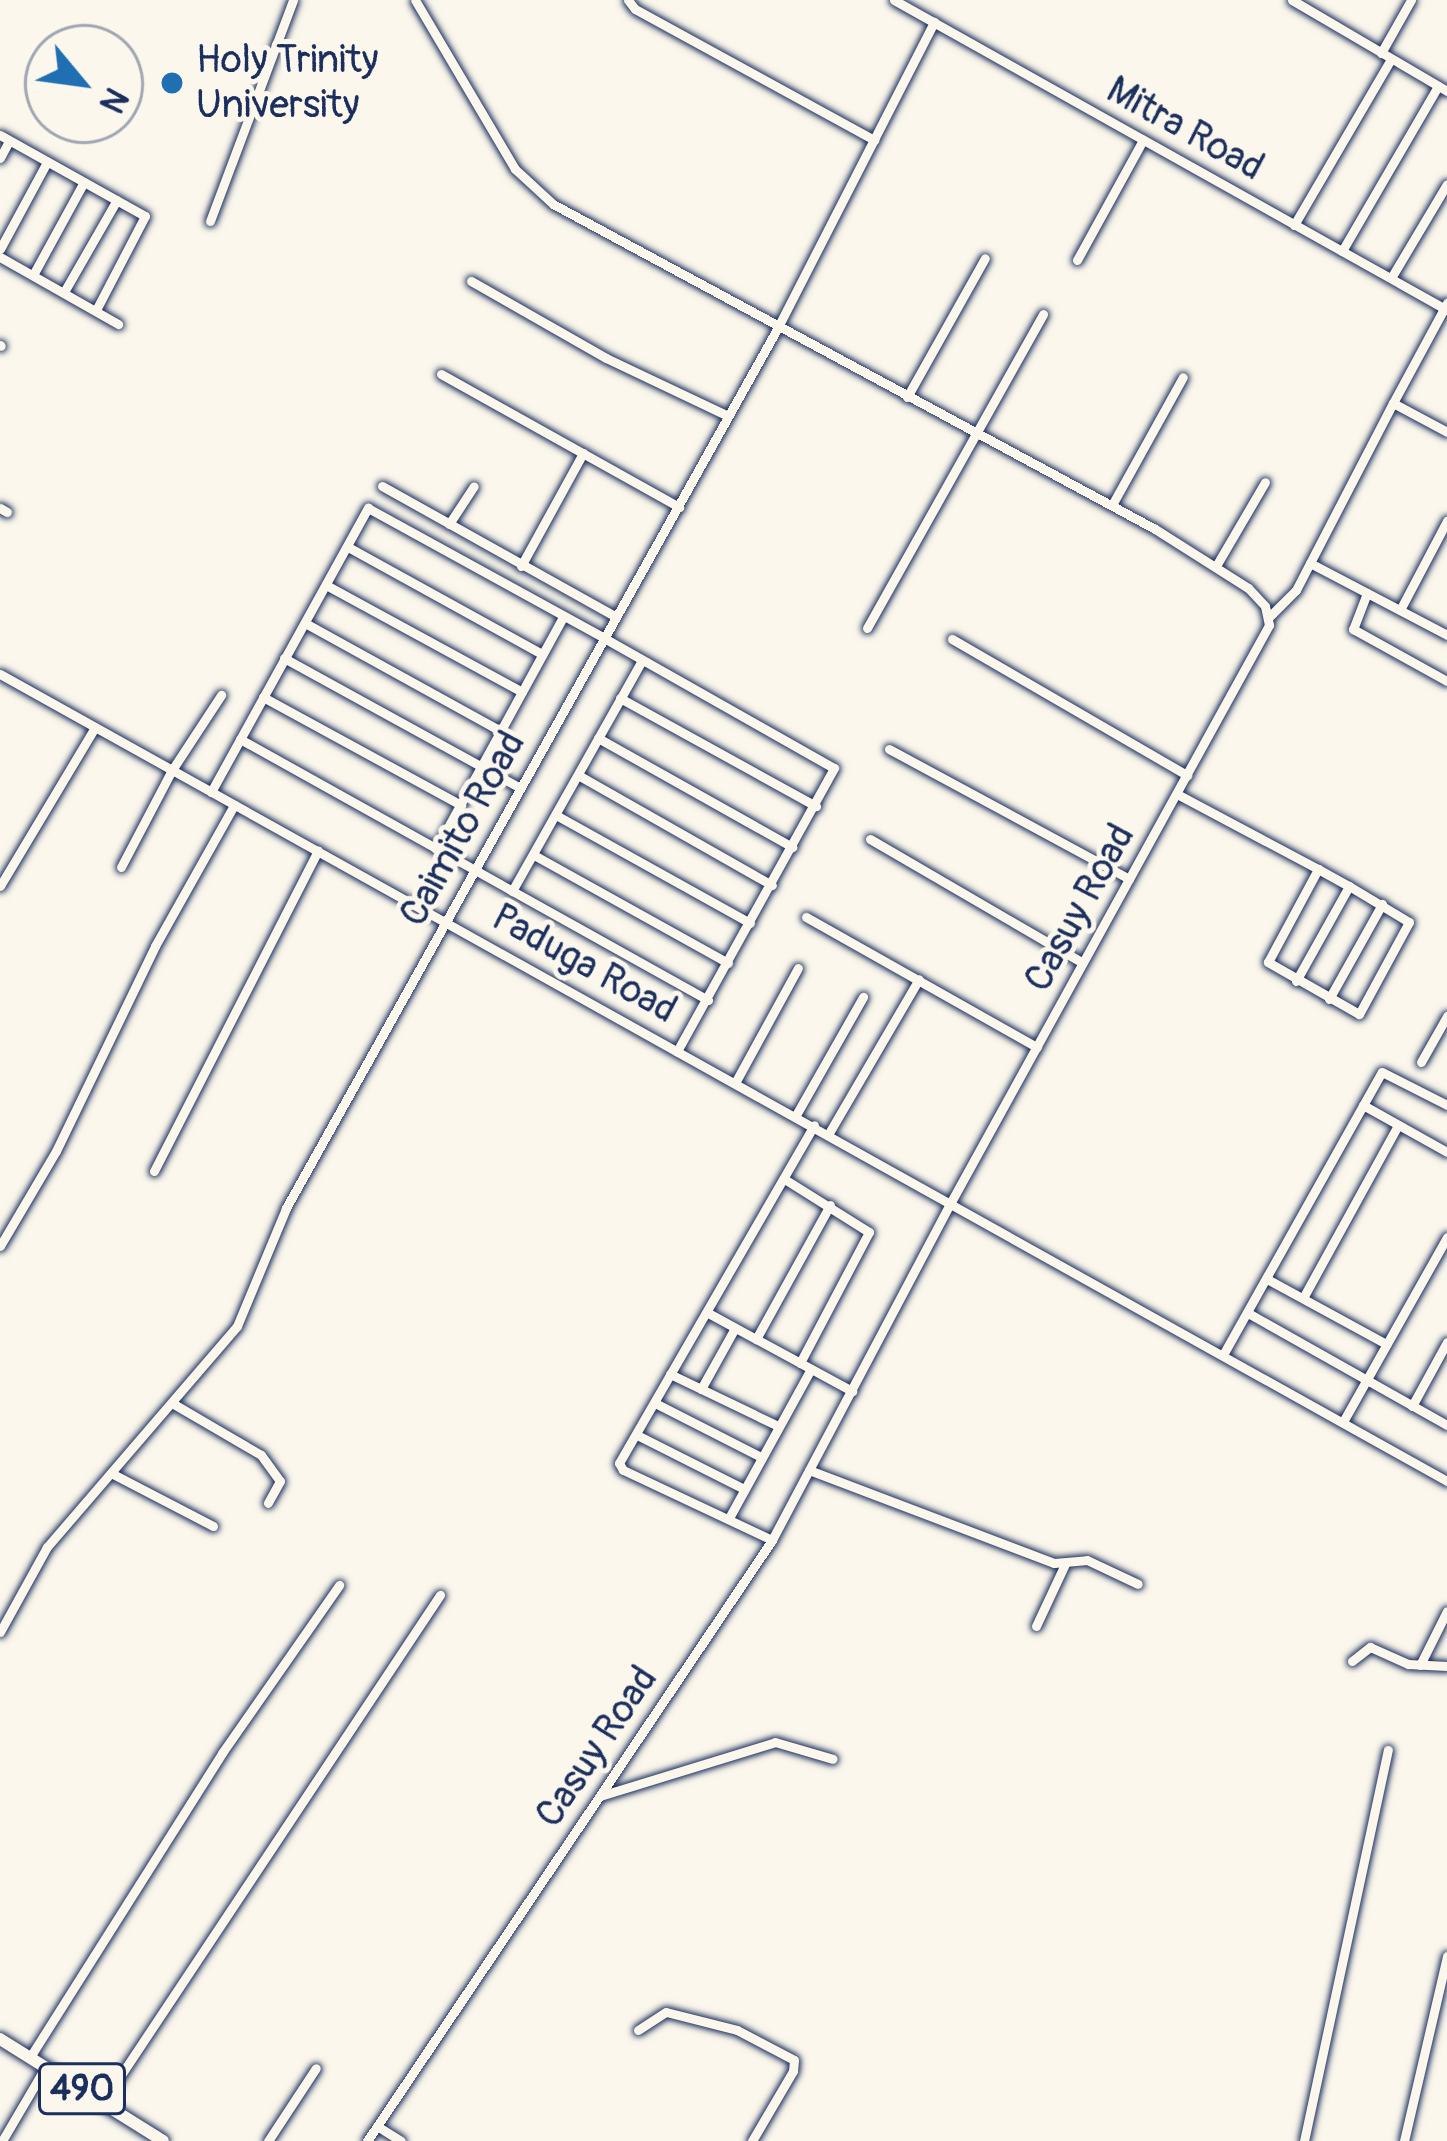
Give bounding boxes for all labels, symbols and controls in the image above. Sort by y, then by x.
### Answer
north arrow [24,24,144,144]
place label: Holy Trinity University [196,38,378,129]
street label: Mitra Road [1098,67,1272,191]
marker: Holy Trinity University [159,70,185,96]
text: N [90,81,137,120]
street label: Caimito Road [390,723,536,935]
street label: Casuy Road [1015,816,1145,1000]
street label: Paduga Road [484,894,684,1034]
street label: Casuy Road [526,1657,668,1837]
road number: 490 [37,2059,127,2119]

